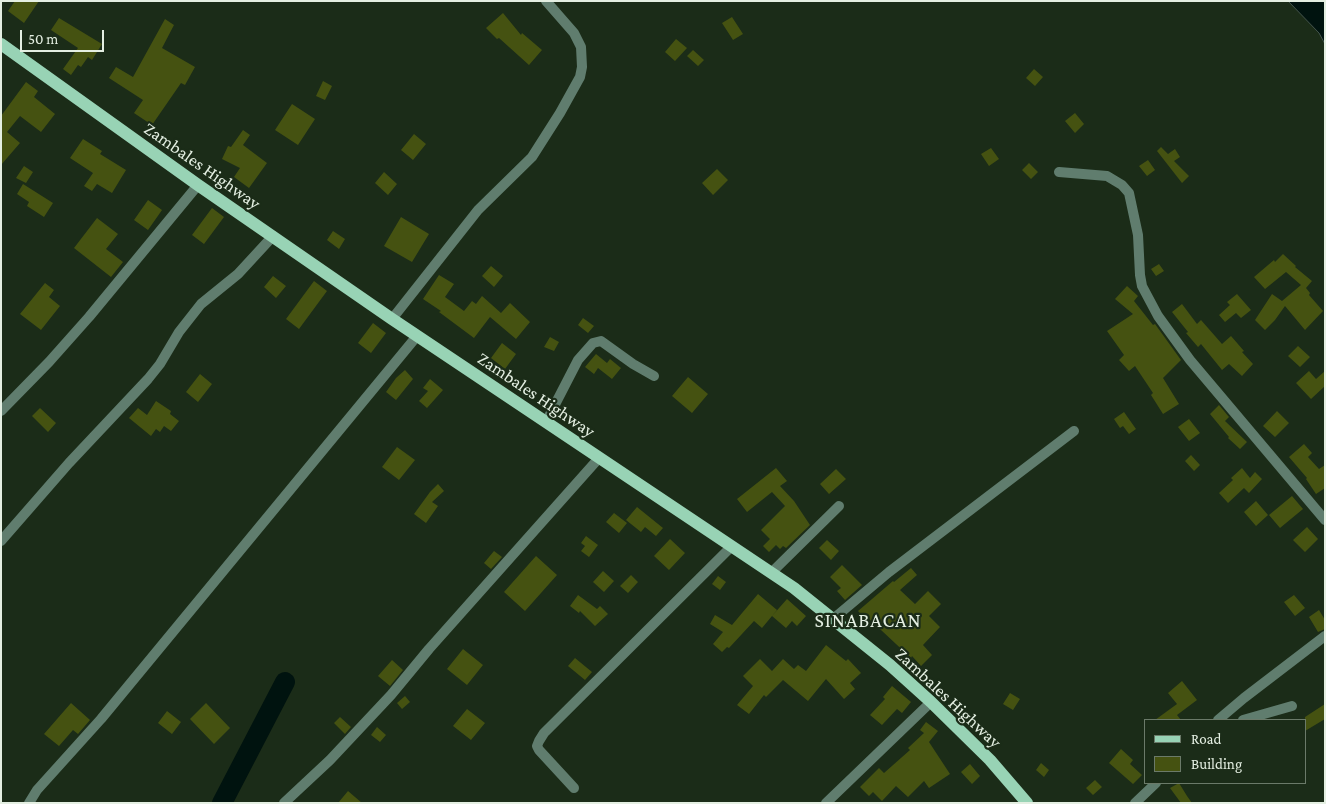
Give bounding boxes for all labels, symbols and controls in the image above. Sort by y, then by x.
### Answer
scale bar [22,20,106,52]
text: 50 m [28,31,58,47]
street label: Zambales Highway [140,118,264,214]
street label: Zambales Highway [473,348,599,442]
district label: SINABACAN [813,609,923,633]
street label: Zambales Highway [890,643,1006,753]
legend [1144,719,1306,784]
text: Road [1191,731,1221,747]
text: Building [1191,756,1242,772]

